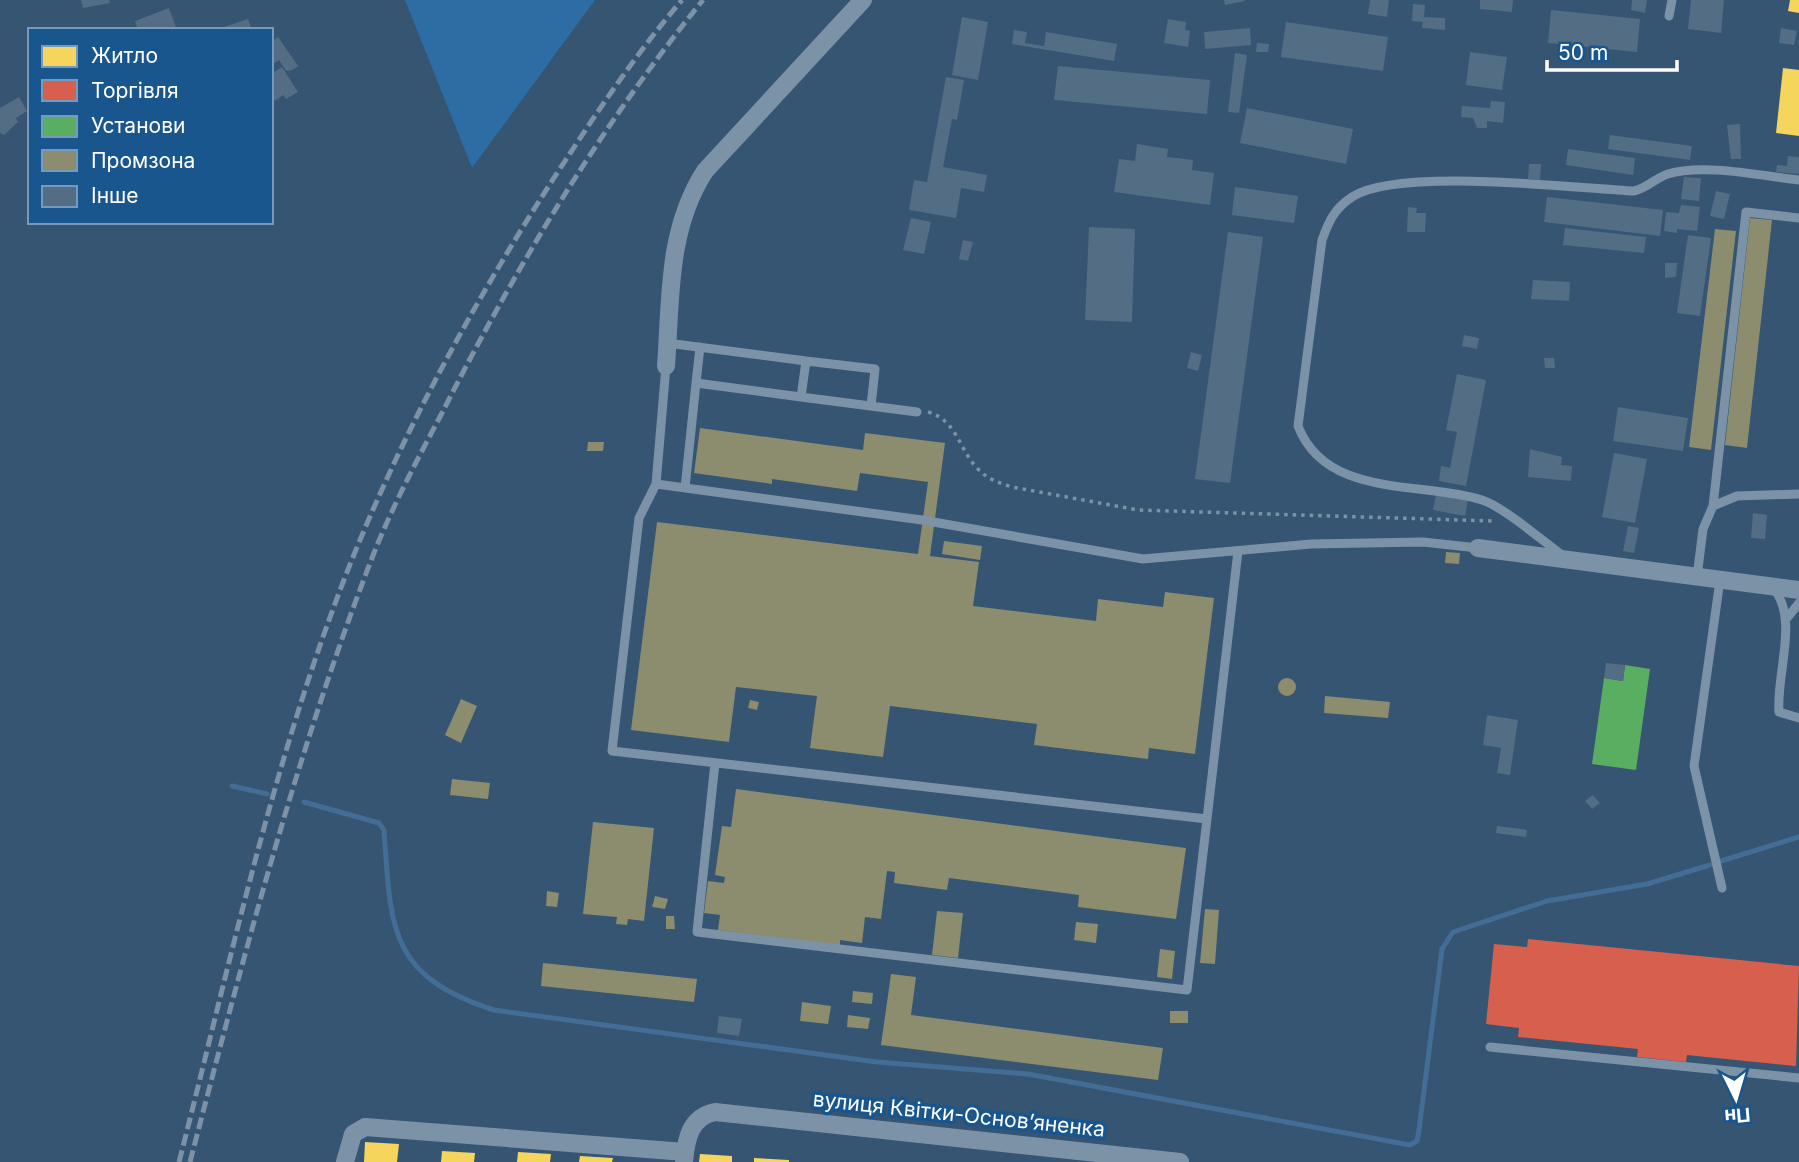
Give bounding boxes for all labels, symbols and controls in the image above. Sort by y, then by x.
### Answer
legend [28,28,273,224]
scale bar [1547,28,1676,72]
text: 50 m [1558,40,1608,65]
text: Житло [91,43,158,68]
text: Торгівля [91,78,179,103]
text: Установи [91,113,185,138]
text: Промзона [91,148,195,173]
text: Інше [91,183,139,208]
north arrow [1701,1064,1771,1134]
street label: вулиця Квітки-Основʼяненка [812,1086,1106,1142]
text: Пн [1723,1103,1751,1128]

